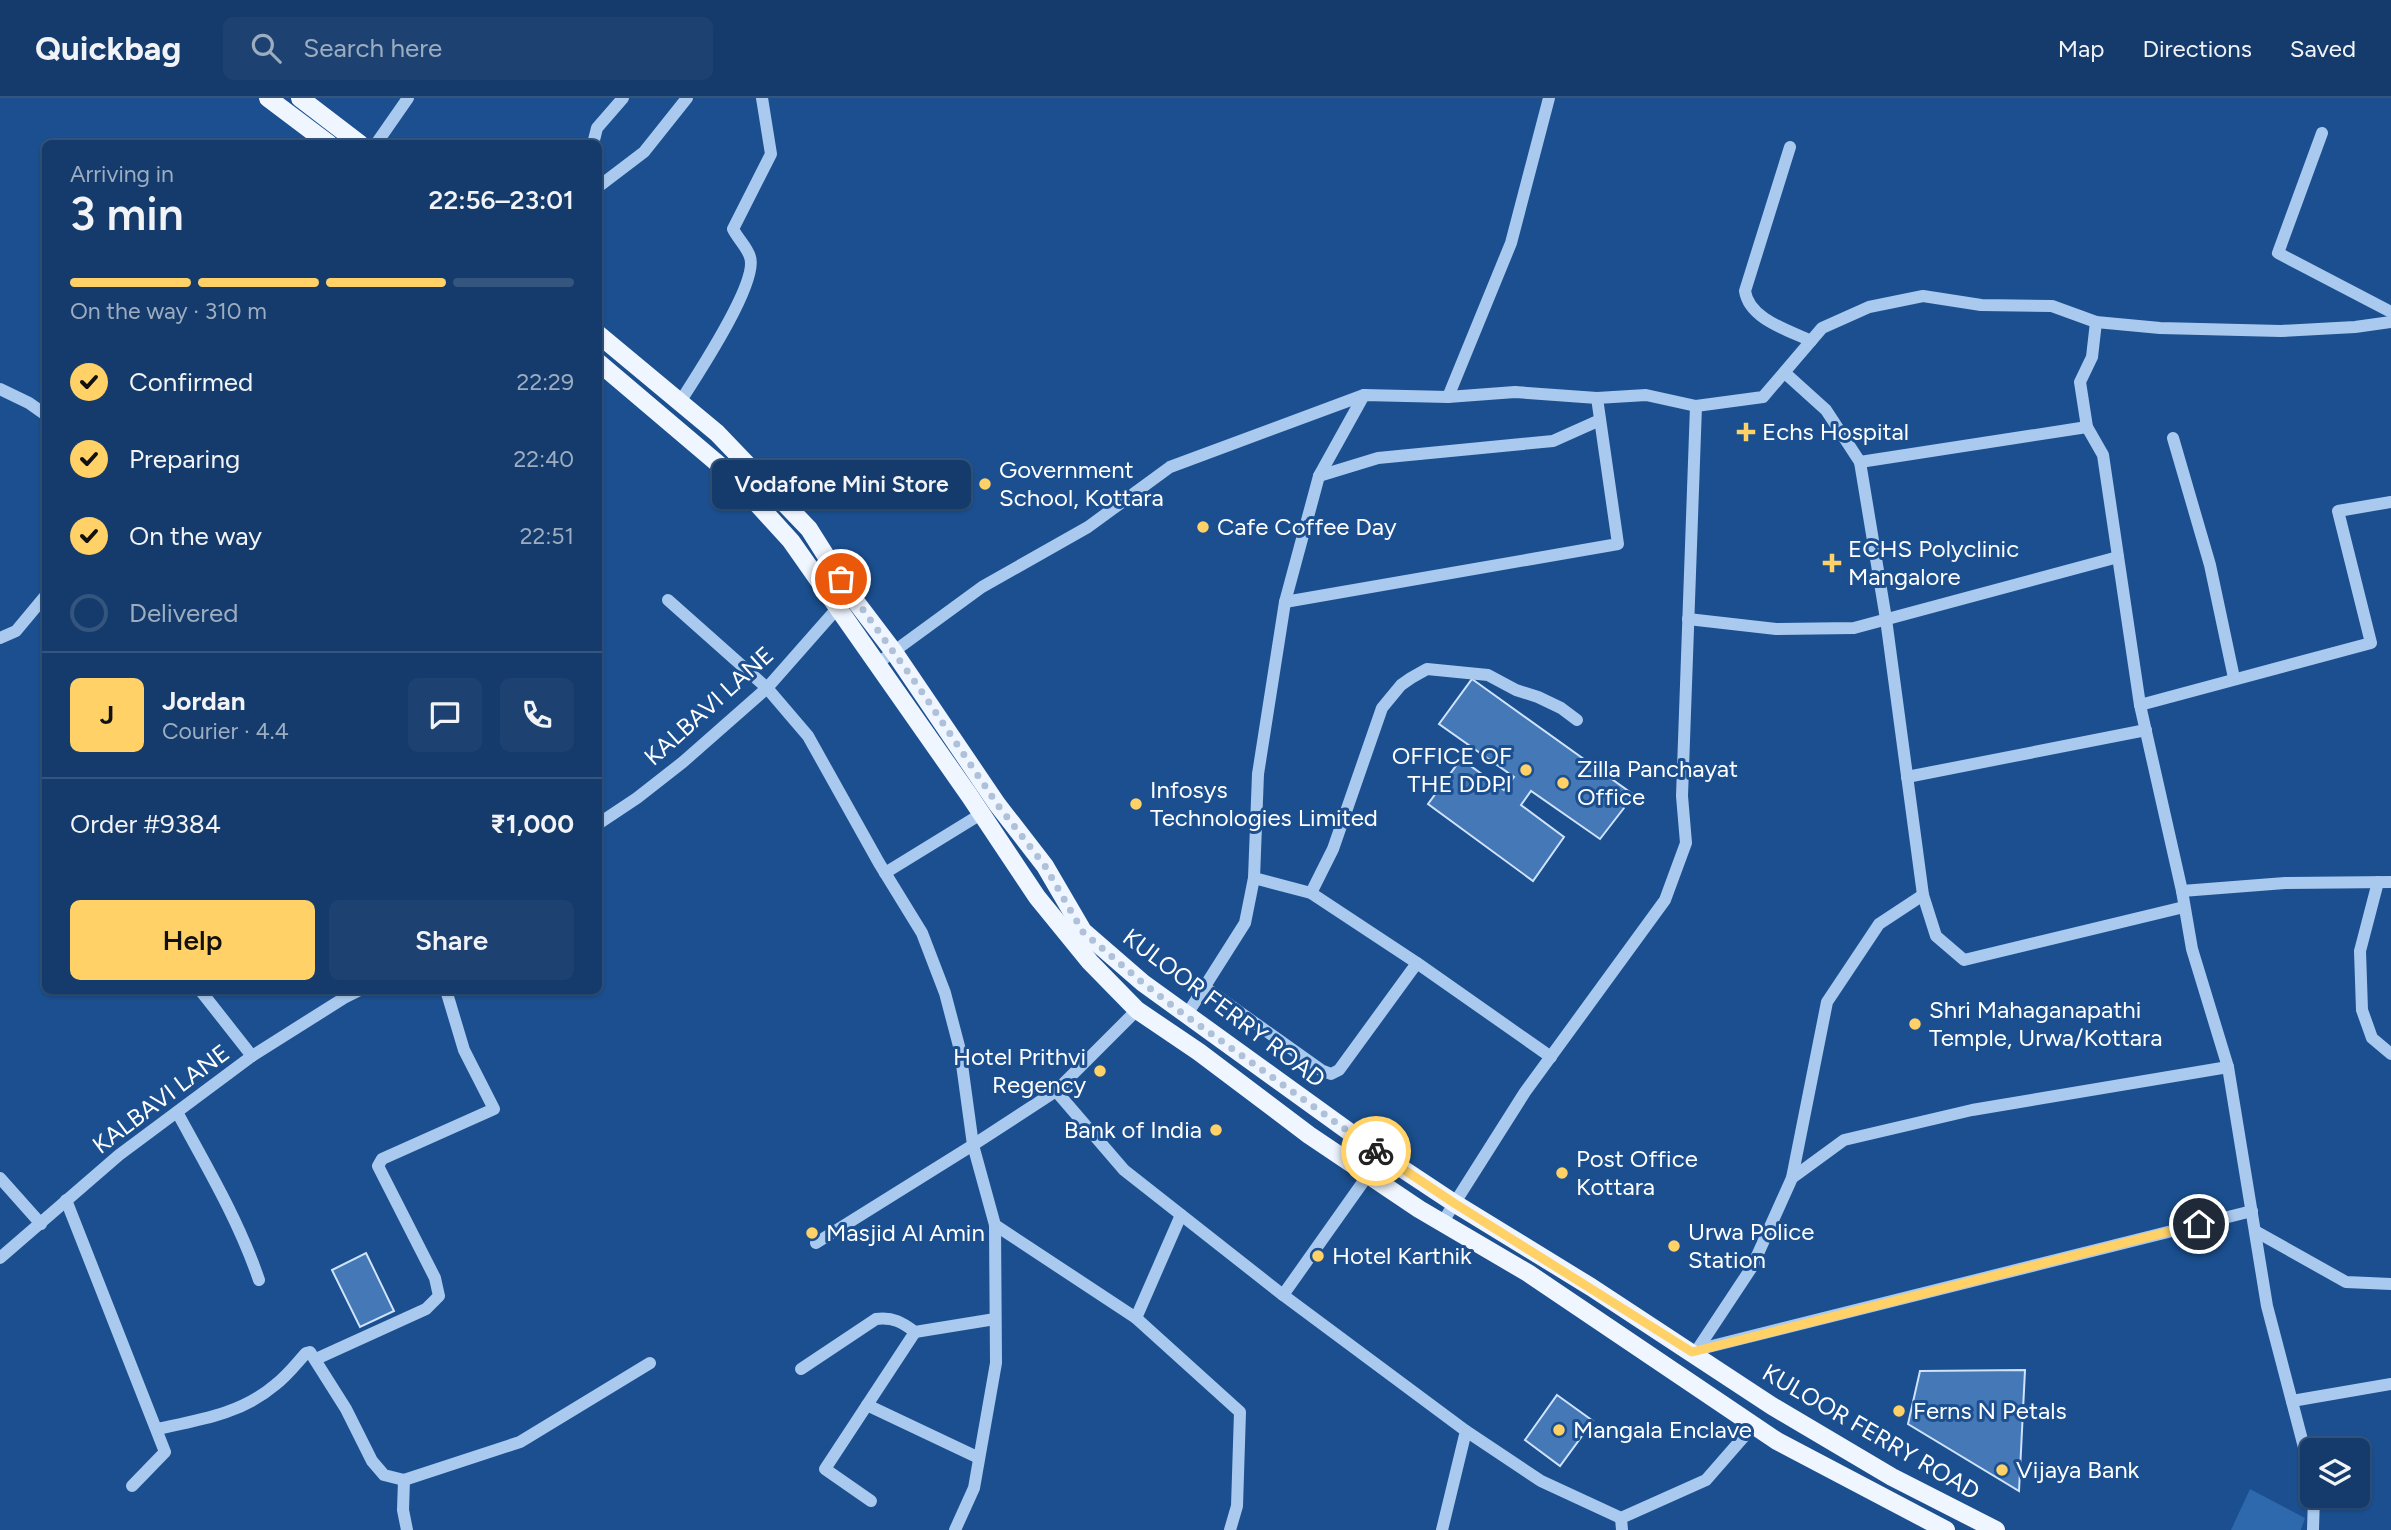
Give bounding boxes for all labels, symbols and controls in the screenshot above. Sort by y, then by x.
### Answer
search box [223,17,713,80]
text: Quickbag [35,29,181,68]
icon: search [247,29,285,67]
text: Search here [303,32,442,64]
text: Map [2058,34,2104,63]
text: Directions [2142,34,2252,63]
text: Saved [2290,34,2356,63]
text: Arriving in [70,160,174,188]
text: 22:56–23:01 [429,184,574,216]
text: 3 min [70,186,184,242]
text: On the way · 310 m [70,297,267,325]
icon: check [70,363,108,401]
text: Confirmed [129,366,253,398]
text: 22:29 [517,368,574,396]
place label: Echs Hospital [1762,417,1909,446]
marker: Echs Hospital [1736,422,1756,442]
icon: check [70,440,108,478]
text: Preparing [129,443,240,475]
text: 22:40 [513,445,574,473]
place label: Government School, Kottara [999,455,1164,512]
callout: Vodafone Mini Store [712,460,970,509]
text: Vodafone Mini Store [734,470,949,498]
marker: Government School, Kottara [977,476,993,492]
place label: Cafe Coffee Day [1217,512,1397,541]
icon: check [70,517,108,555]
marker: Cafe Coffee Day [1195,519,1211,535]
text: On the way [129,520,262,552]
text: 22:51 [520,522,574,550]
place label: ECHS Polyclinic Mangalore [1848,534,2019,591]
pin [811,549,871,609]
marker: ECHS Polyclinic Mangalore [1822,553,1842,573]
icon: bag [822,560,860,598]
text: Delivered [129,597,238,629]
street label: KALBAVI LANE [638,640,779,771]
button: chat [408,678,482,752]
button: phone [500,678,574,752]
text: Jordan [162,685,245,717]
text: J [100,699,114,731]
text: Courier · 4.4 [162,717,289,745]
place label: OFFICE OF THE DDPI [1392,741,1512,798]
place label: Zilla Panchayat Office [1577,754,1738,811]
marker: OFFICE OF THE DDPI [1518,762,1534,778]
place label: Infosys Technologies Limited [1150,775,1378,832]
marker: Zilla Panchayat Office [1555,775,1571,791]
marker: Infosys Technologies Limited [1128,796,1144,812]
text: Order #9384 [70,808,221,840]
text: ₹1,000 [490,808,574,840]
button: Help [70,900,315,980]
button: Share [329,900,574,980]
street label: KULOOR FERRY ROAD [1117,922,1331,1093]
place label: Shri Mahaganapathi Temple, Urwa/Kottara [1929,995,2162,1052]
marker: Shri Mahaganapathi Temple, Urwa/Kottara [1907,1016,1923,1032]
street label: KALBAVI LANE [87,1038,235,1159]
place label: Hotel Prithvi Regency [953,1042,1086,1099]
marker: Hotel Prithvi Regency [1092,1063,1108,1079]
place label: Bank of India [1064,1115,1202,1144]
courier [1341,1116,1411,1186]
marker: Bank of India [1208,1122,1224,1138]
icon: bike [1357,1132,1395,1170]
place label: Post Office Kottara [1576,1144,1698,1201]
marker: Post Office Kottara [1554,1165,1570,1181]
pin [2169,1194,2229,1254]
icon: home [2180,1205,2218,1243]
place label: Urwa Police Station [1688,1217,1814,1274]
place label: Masjid Al Amin [826,1218,985,1247]
marker: Masjid Al Amin [804,1225,820,1241]
marker: Urwa Police Station [1666,1238,1682,1254]
place label: Hotel Karthik [1332,1241,1472,1270]
marker: Hotel Karthik [1310,1248,1326,1264]
street label: KULOOR FERRY ROAD [1757,1358,1985,1506]
place label: Ferns N Petals [1913,1396,2067,1425]
marker: Ferns N Petals [1891,1403,1907,1419]
place label: Mangala Enclave [1573,1415,1752,1444]
marker: Mangala Enclave [1551,1422,1567,1438]
map controls [2300,1438,2370,1508]
button: layers [2300,1438,2370,1508]
place label: Vijaya Bank [2016,1455,2140,1484]
marker: Vijaya Bank [1994,1462,2010,1478]

